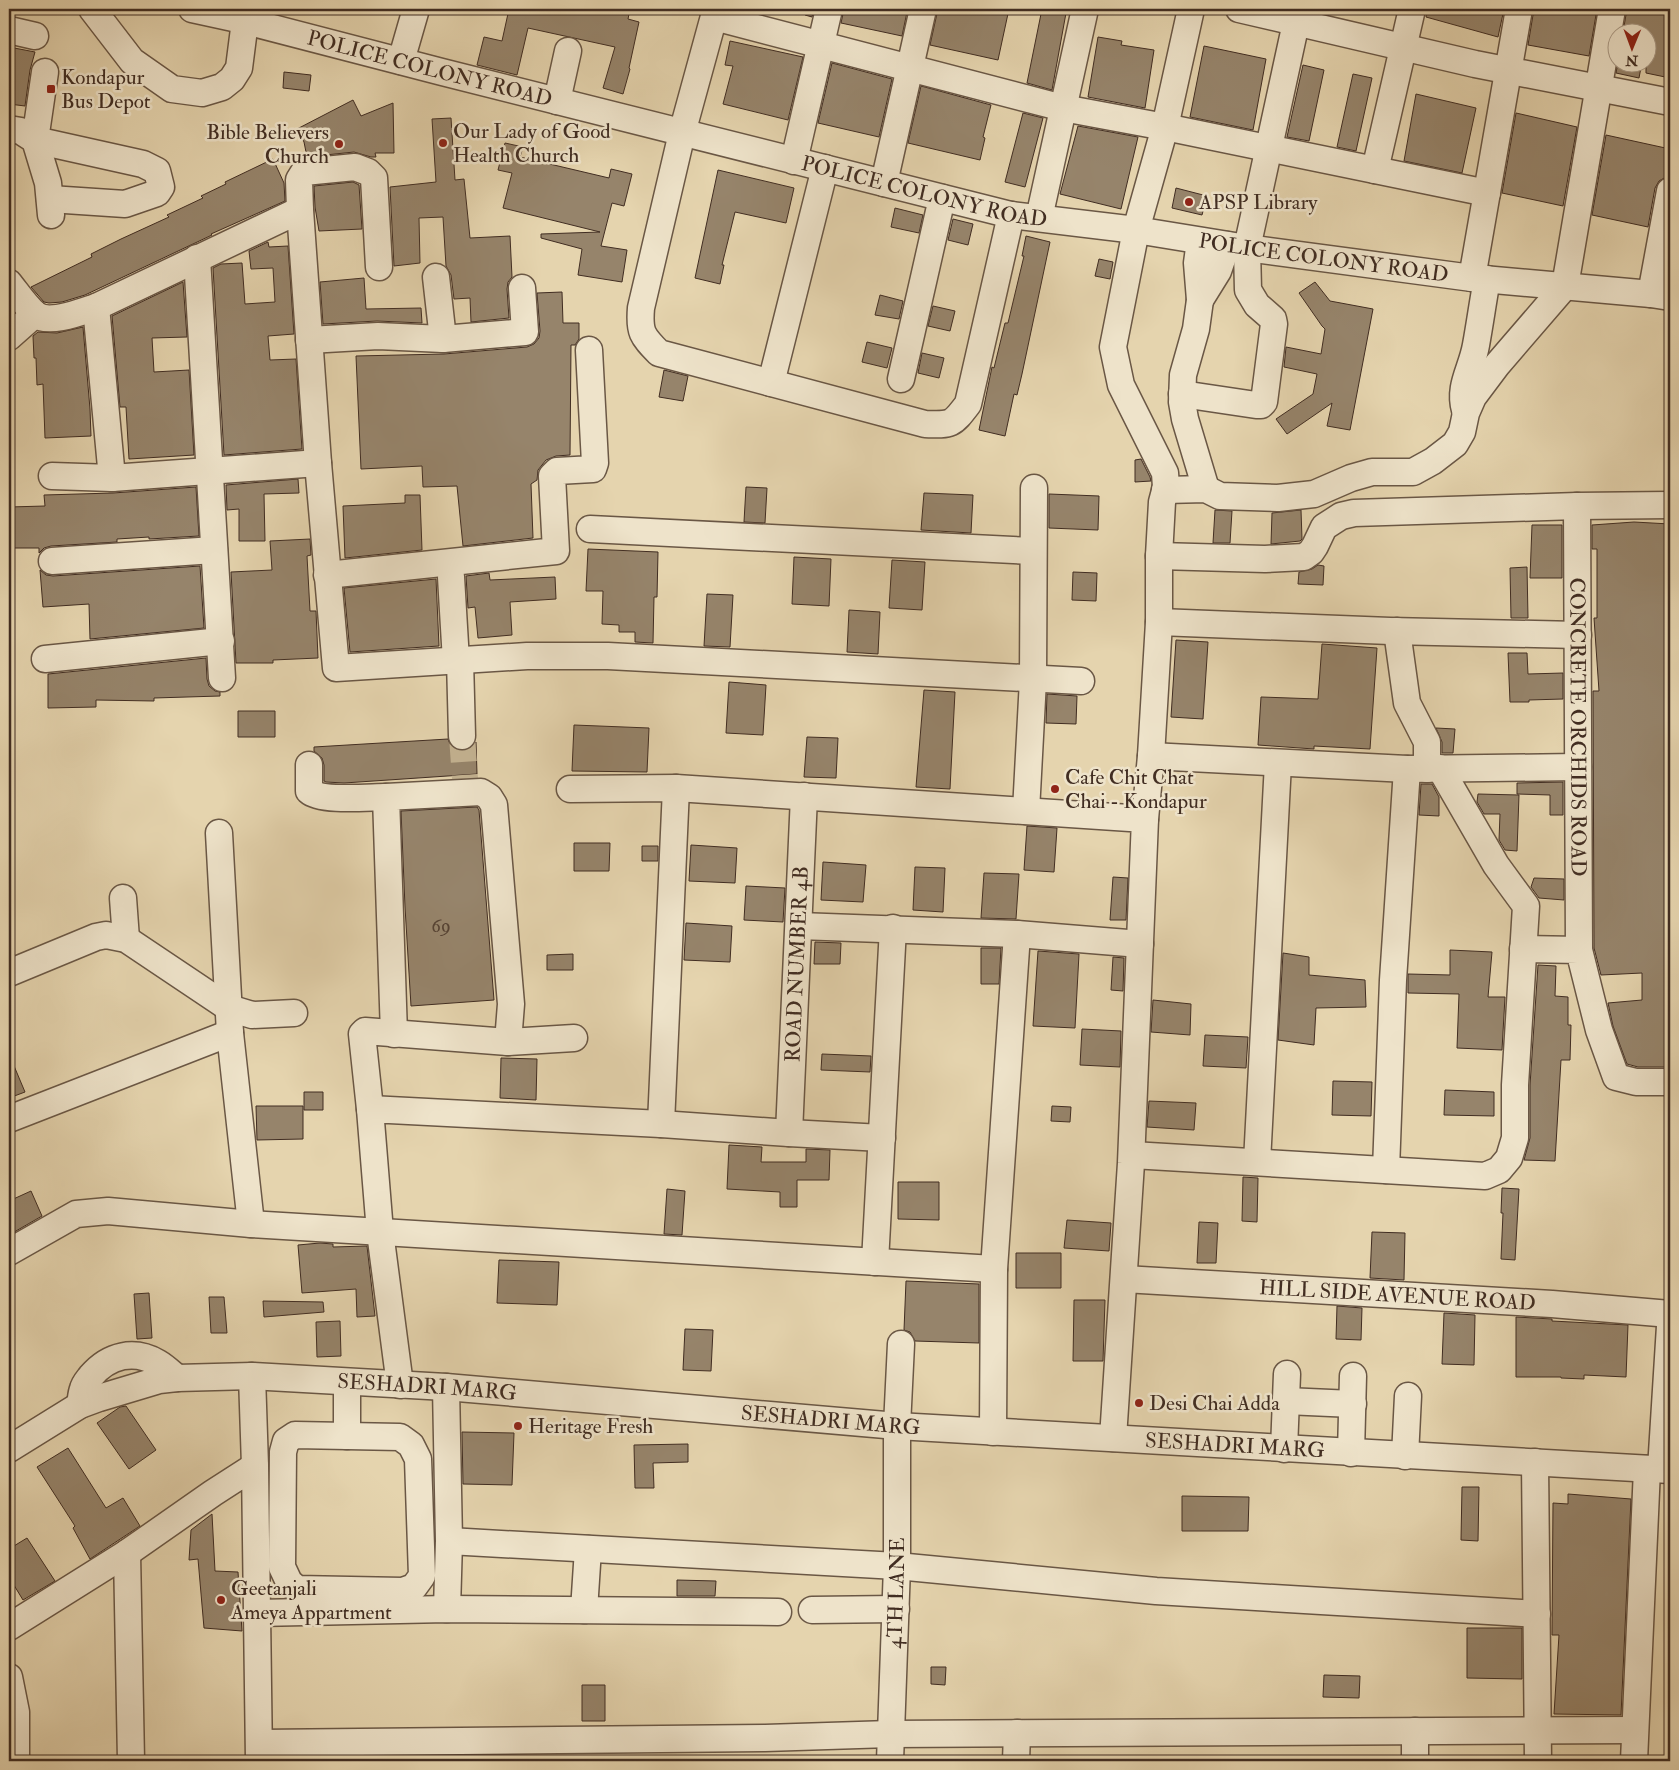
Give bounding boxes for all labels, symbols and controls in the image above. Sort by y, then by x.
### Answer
north arrow [1606,22,1656,72]
street label: POLICE COLONY ROAD [304,24,555,113]
text: N [1625,52,1639,69]
place label: Kondapur Bus Depot [61,64,151,115]
marker: Kondapur Bus Depot [45,83,57,95]
place label: Our Lady of Good Health Church [453,118,611,169]
place label: Bible Believers Church [206,119,329,170]
marker: Our Lady of Good Health Church [437,137,449,149]
marker: Bible Believers Church [333,138,345,150]
street label: POLICE COLONY ROAD [799,149,1049,233]
place label: APSP Library [1198,189,1318,216]
marker: APSP Library [1183,196,1195,208]
street label: POLICE COLONY ROAD [1197,227,1450,288]
street label: CONCRETE ORCHIDS ROAD [1564,577,1592,877]
place label: Cafe Chit Chat Chai - Kondapur [1065,764,1207,815]
marker: Cafe Chit Chat Chai - Kondapur [1049,783,1061,795]
street label: ROAD NUMBER 4B [779,865,814,1063]
house number: 69 [431,914,451,938]
street label: HILL SIDE AVENUE ROAD [1258,1273,1537,1317]
street label: SESHADRI MARG [337,1367,518,1407]
place label: Desi Chai Adda [1149,1390,1280,1417]
marker: Desi Chai Adda [1133,1397,1145,1409]
street label: SESHADRI MARG [740,1399,921,1441]
place label: Heritage Fresh [528,1413,653,1440]
marker: Heritage Fresh [512,1420,524,1432]
street label: SESHADRI MARG [1144,1427,1325,1464]
street label: 4TH LANE [881,1537,911,1649]
place label: Geetanjali Ameya Appartment [230,1575,392,1626]
marker: Geetanjali Ameya Appartment [215,1594,227,1606]

